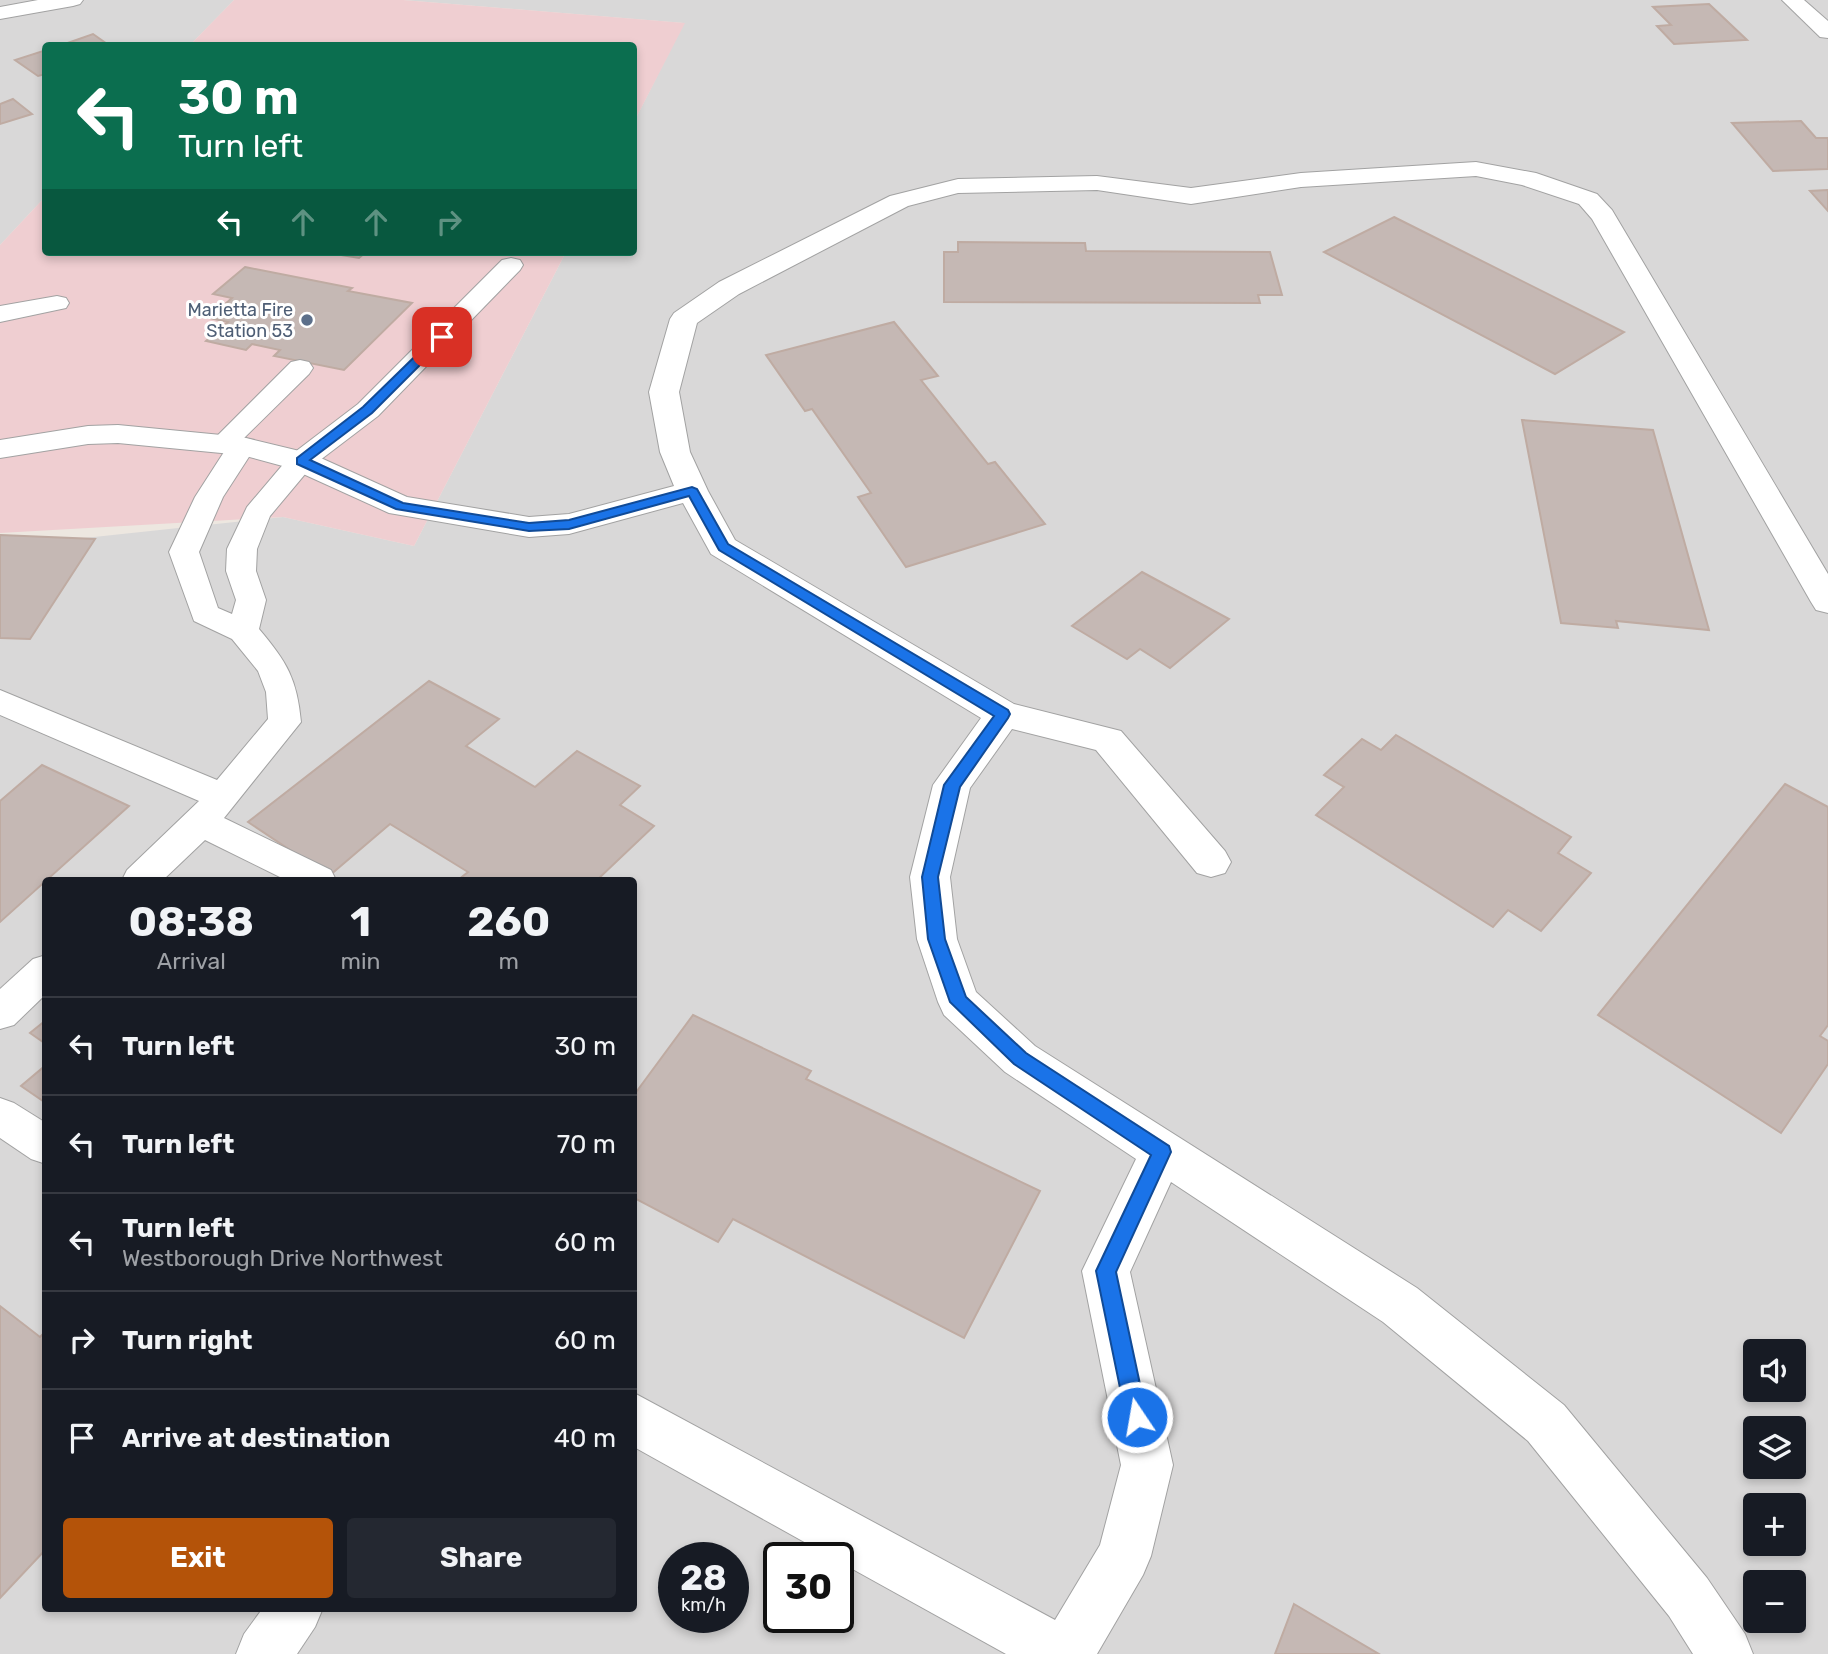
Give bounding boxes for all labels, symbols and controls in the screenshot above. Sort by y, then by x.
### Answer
text: 30 m [178,68,299,126]
icon: left [63,70,154,161]
text: Turn left [178,127,303,165]
icon: left [211,203,249,241]
icon: ahead [284,203,322,241]
icon: ahead [357,203,395,241]
icon: right [430,203,468,241]
place label: Marietta Fire Station 53 [188,299,293,342]
pin [412,307,472,367]
marker: Marietta Fire Station 53 [299,312,315,328]
icon: arrive [423,318,461,356]
text: 08:38 [129,897,254,947]
text: 1 [350,897,371,947]
text: 260 [467,897,550,947]
text: Arrival [157,947,226,975]
text: min [341,947,381,975]
text: m [499,947,519,975]
icon: left [63,1027,101,1065]
text: Turn left [122,1031,234,1062]
text: 30 m [554,1031,616,1062]
icon: left [63,1125,101,1163]
text: Turn left [122,1129,234,1160]
text: 70 m [557,1129,616,1160]
text: Turn left [122,1213,234,1244]
icon: left [63,1223,101,1261]
text: 60 m [554,1227,616,1258]
text: Westborough Drive Northwest [122,1244,443,1272]
icon: right [63,1321,101,1359]
text: Turn right [122,1325,252,1356]
text: 60 m [554,1325,616,1356]
map controls [1743,1339,1806,1633]
button: sound [1743,1339,1806,1402]
position arrow [1100,1380,1174,1454]
button: layers [1743,1416,1806,1479]
icon: arrive [63,1419,101,1457]
text: Arrive at destination [122,1423,390,1454]
text: 40 m [554,1423,616,1454]
button: + [1743,1493,1806,1556]
button: Exit [63,1518,333,1598]
button: Share [347,1518,616,1598]
speed limit sign: 30 [763,1542,854,1633]
text: 28 [680,1557,727,1599]
button: − [1743,1570,1806,1633]
text: km/h [681,1594,726,1616]

